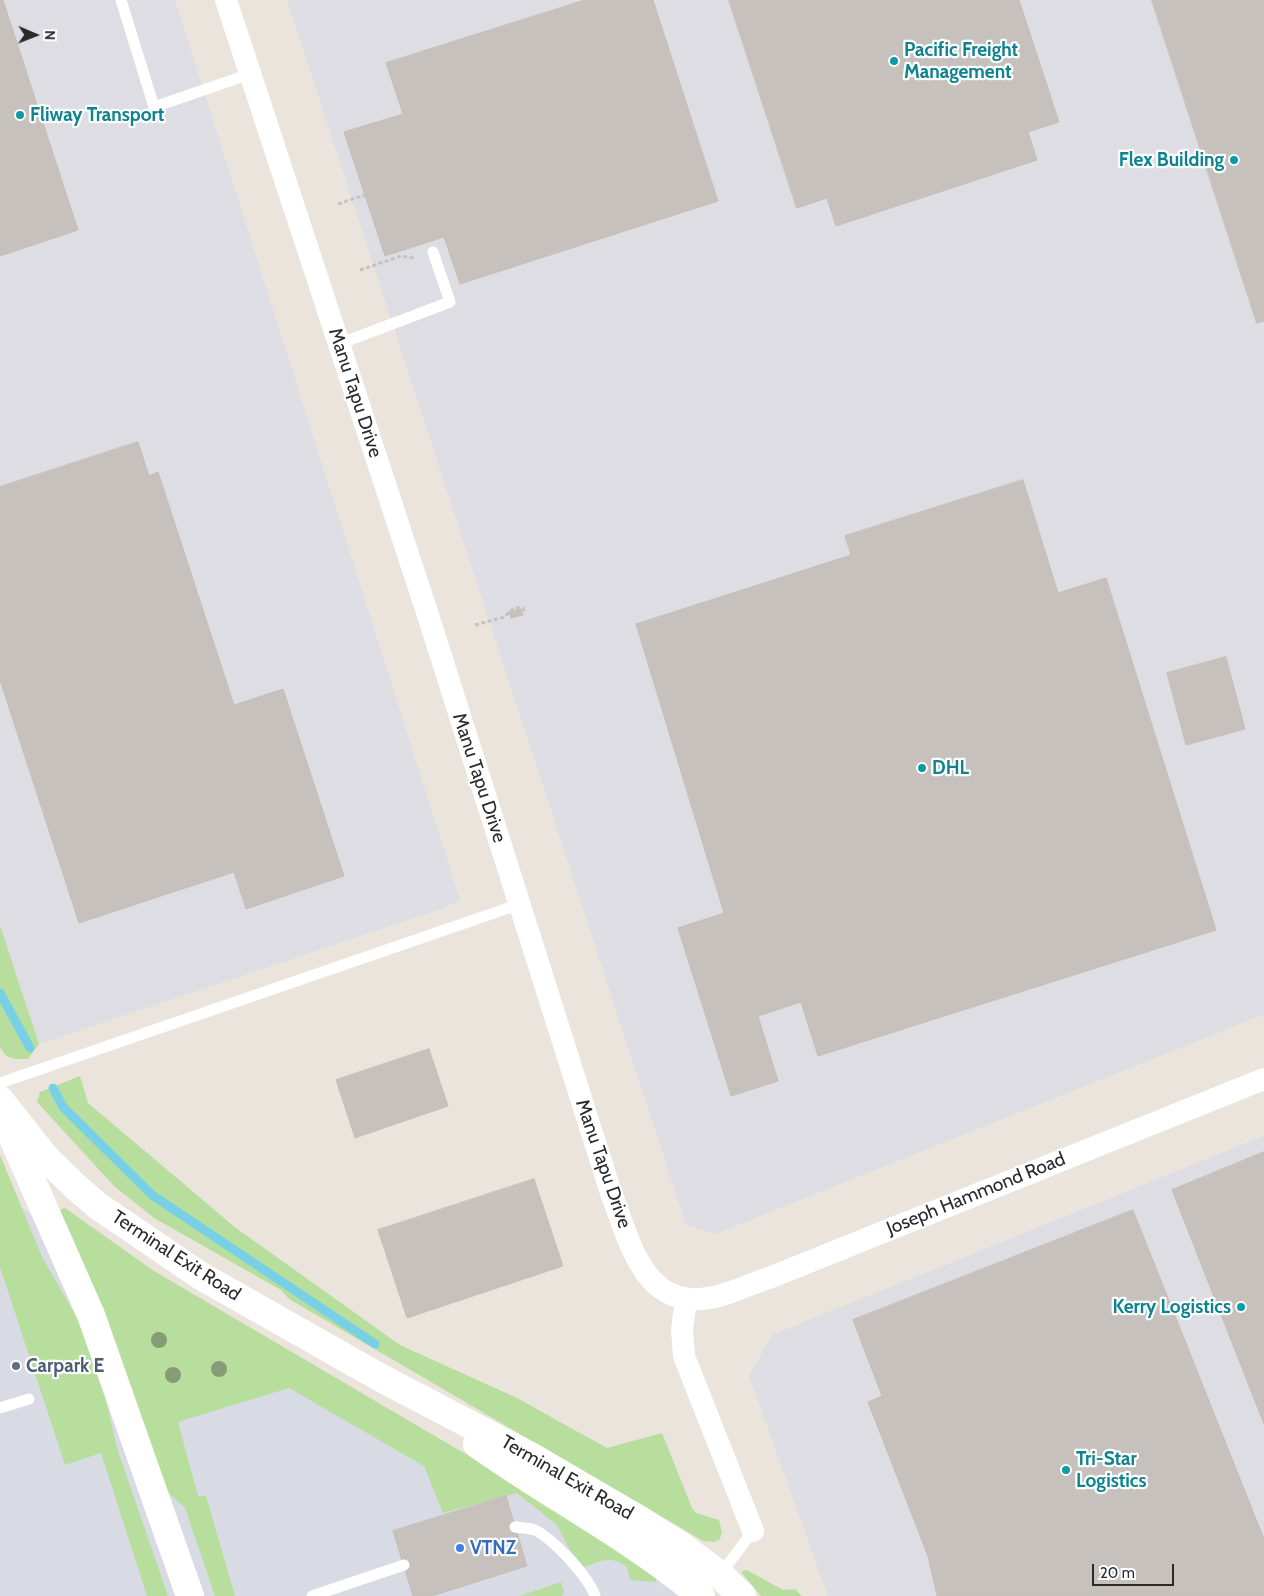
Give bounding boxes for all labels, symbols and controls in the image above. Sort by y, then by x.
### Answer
north arrow [10,10,60,60]
text: N [41,30,59,40]
place label: Pacific Freight Management [904,39,1018,83]
marker: Pacific Freight Management [888,55,900,67]
place label: Fliway Transport [30,104,164,126]
marker: Fliway Transport [14,109,26,121]
place label: Flex Building [1119,149,1224,171]
marker: Flex Building [1228,154,1240,166]
street label: Manu Tapu Drive [323,325,387,461]
street label: Manu Tapu Drive [447,710,511,846]
place label: DHL [932,757,969,779]
marker: DHL [916,762,928,774]
street label: Manu Tapu Drive [570,1097,636,1231]
street label: Joseph Hammond Road [883,1148,1069,1240]
street label: Terminal Exit Road [107,1206,245,1306]
place label: Kerry Logistics [1112,1296,1231,1318]
marker: Kerry Logistics [1235,1301,1247,1313]
place label: Carpark E [26,1355,104,1377]
marker: Carpark E [10,1360,22,1372]
street label: Terminal Exit Road [497,1431,637,1525]
place label: Tri-Star Logistics [1076,1448,1147,1492]
marker: Tri-Star Logistics [1060,1464,1072,1476]
place label: VTNZ [470,1537,516,1559]
marker: VTNZ [454,1542,466,1554]
scale bar [1094,1554,1176,1586]
text: 20 m [1100,1564,1135,1582]

